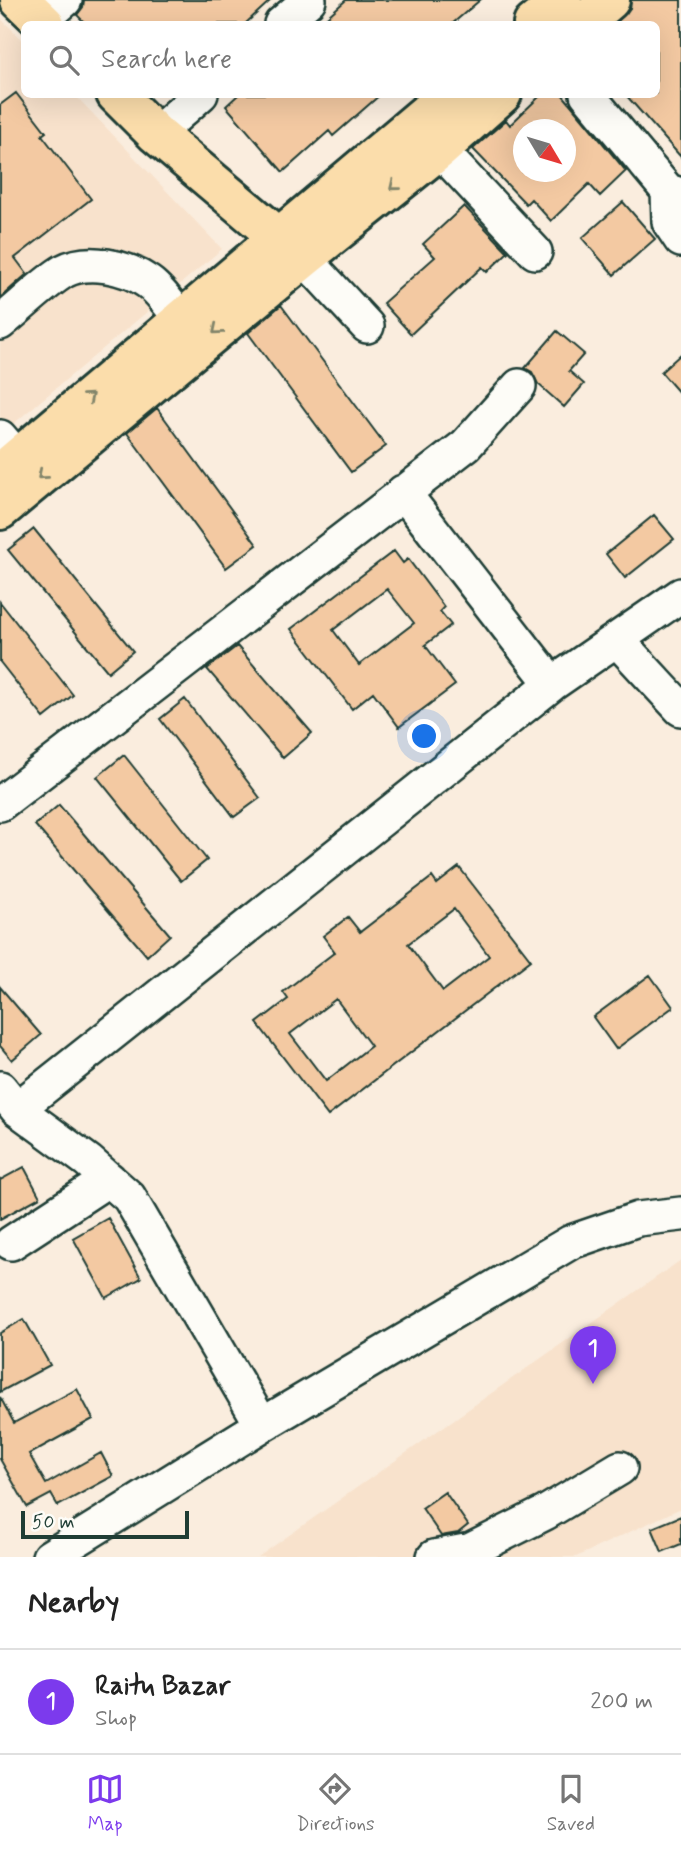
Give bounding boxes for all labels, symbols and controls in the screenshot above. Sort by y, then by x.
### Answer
search box [21,21,660,98]
icon: search [45,41,83,79]
text: Search here [101,43,232,77]
north arrow [513,119,576,182]
one-way arrow [389,178,401,191]
one-way arrow [213,322,226,334]
one-way arrow [81,393,94,405]
one-way arrow [38,467,51,479]
your location [407,719,441,753]
pin: 1 [570,1326,616,1384]
scale bar [21,1508,189,1540]
text: 50 m [32,1510,75,1535]
text: Nearby [28,1583,119,1622]
text: Raitu Bazar [95,1670,230,1704]
text: 1 [46,1687,56,1717]
text: 200 m [590,1687,653,1717]
text: Shop [95,1704,137,1734]
tab: Map [86,1770,124,1837]
tab: Directions [296,1770,375,1837]
tab: Saved [547,1770,595,1837]

